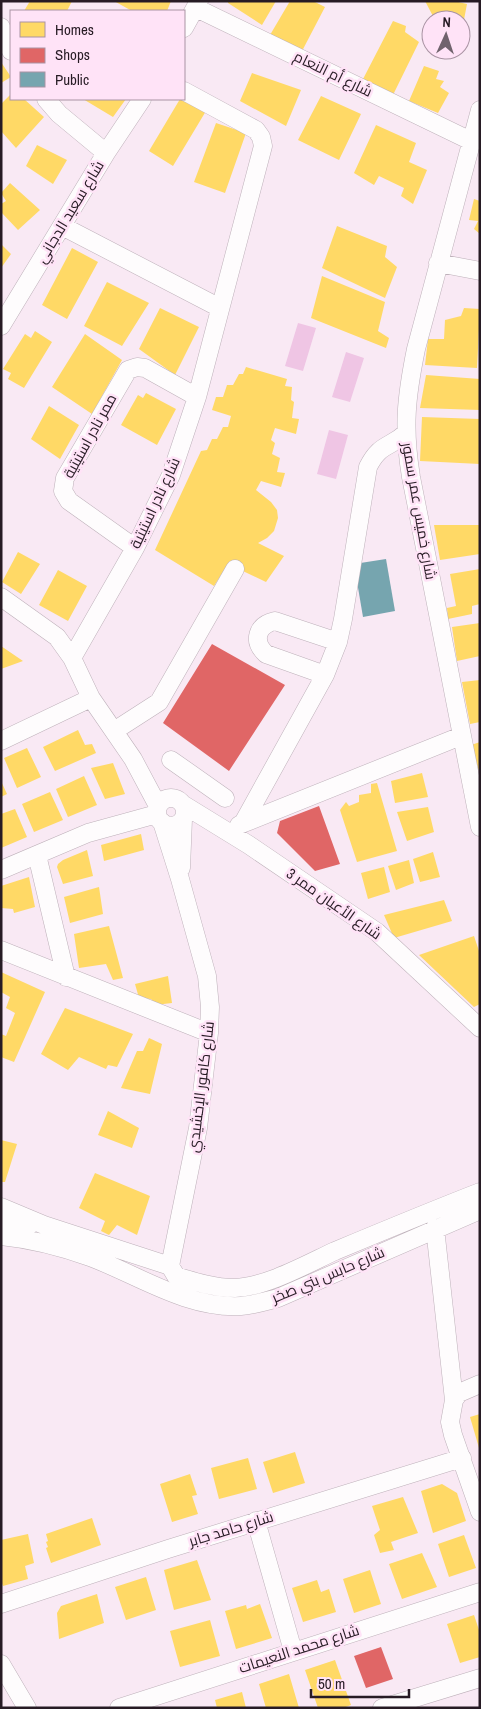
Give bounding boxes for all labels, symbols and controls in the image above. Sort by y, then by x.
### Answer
legend [10,10,185,100]
north arrow [421,10,471,60]
text: N [442,13,451,31]
text: Homes [55,19,94,40]
text: Shops [55,44,90,65]
street label: شارع أم النعام [290,45,376,103]
text: Public [55,69,89,90]
street label: شارع سعيد الدجاني [31,156,110,268]
street label: ممر نادر استيتية [58,390,121,482]
street label: شارع خميس عمر سمور [396,439,442,582]
street label: شارع نادر استيتية [124,454,186,552]
street label: شارع الأعيان ممر 3 [282,863,386,945]
street label: شارع كافور الإخشيدي [182,1020,221,1154]
street label: شارع حابس بني صخر [267,1241,389,1310]
street label: شارع حامد جابر [185,1506,276,1553]
street label: شارع محمد النعيمات [236,1619,362,1679]
scale bar [311,1666,408,1698]
text: 50 m [318,1673,345,1694]

